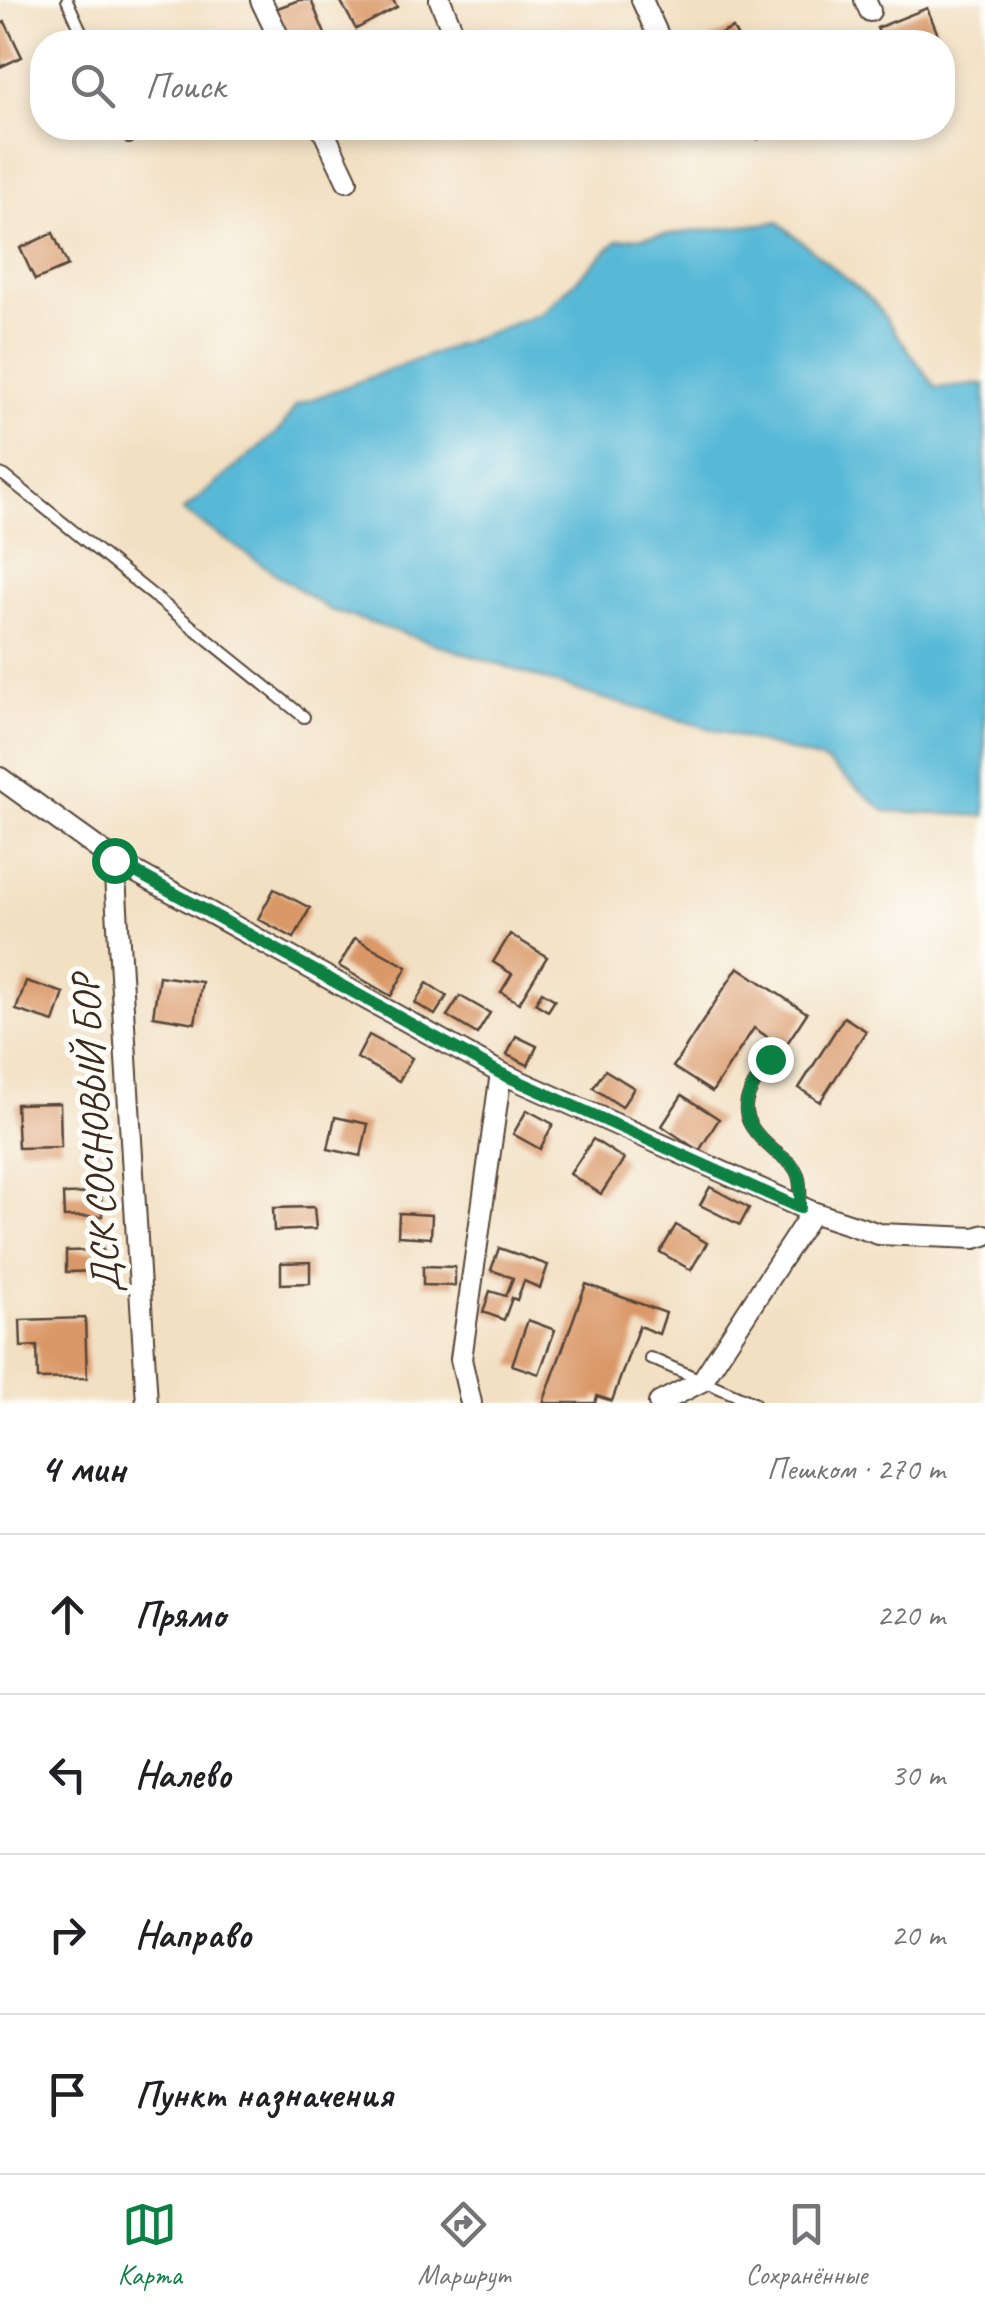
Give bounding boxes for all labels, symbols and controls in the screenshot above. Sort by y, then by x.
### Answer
search box [30,30,955,140]
icon: search [65,58,120,113]
text: Поиск [145,62,225,109]
route start [92,838,138,884]
street label: ДСК СОСНОВЫЙ БОР [60,969,132,1295]
route end [748,1037,794,1083]
text: 4 мин [40,1442,125,1495]
text: Пешком · 270 m [766,1448,945,1489]
icon: ahead [40,1587,95,1642]
text: Прямо [135,1591,225,1638]
text: 220 m [876,1594,945,1635]
icon: left [40,1747,95,1802]
text: Налево [135,1751,231,1798]
text: 30 m [891,1754,945,1795]
icon: right [40,1907,95,1962]
text: Направо [135,1911,251,1958]
text: 20 m [891,1914,945,1955]
icon: arrive [40,2067,95,2122]
text: Пункт назначения [135,2071,392,2118]
tab: Карта [118,2197,182,2292]
tab: Маршрут [418,2197,510,2292]
tab: Сохранённые [746,2197,867,2292]

